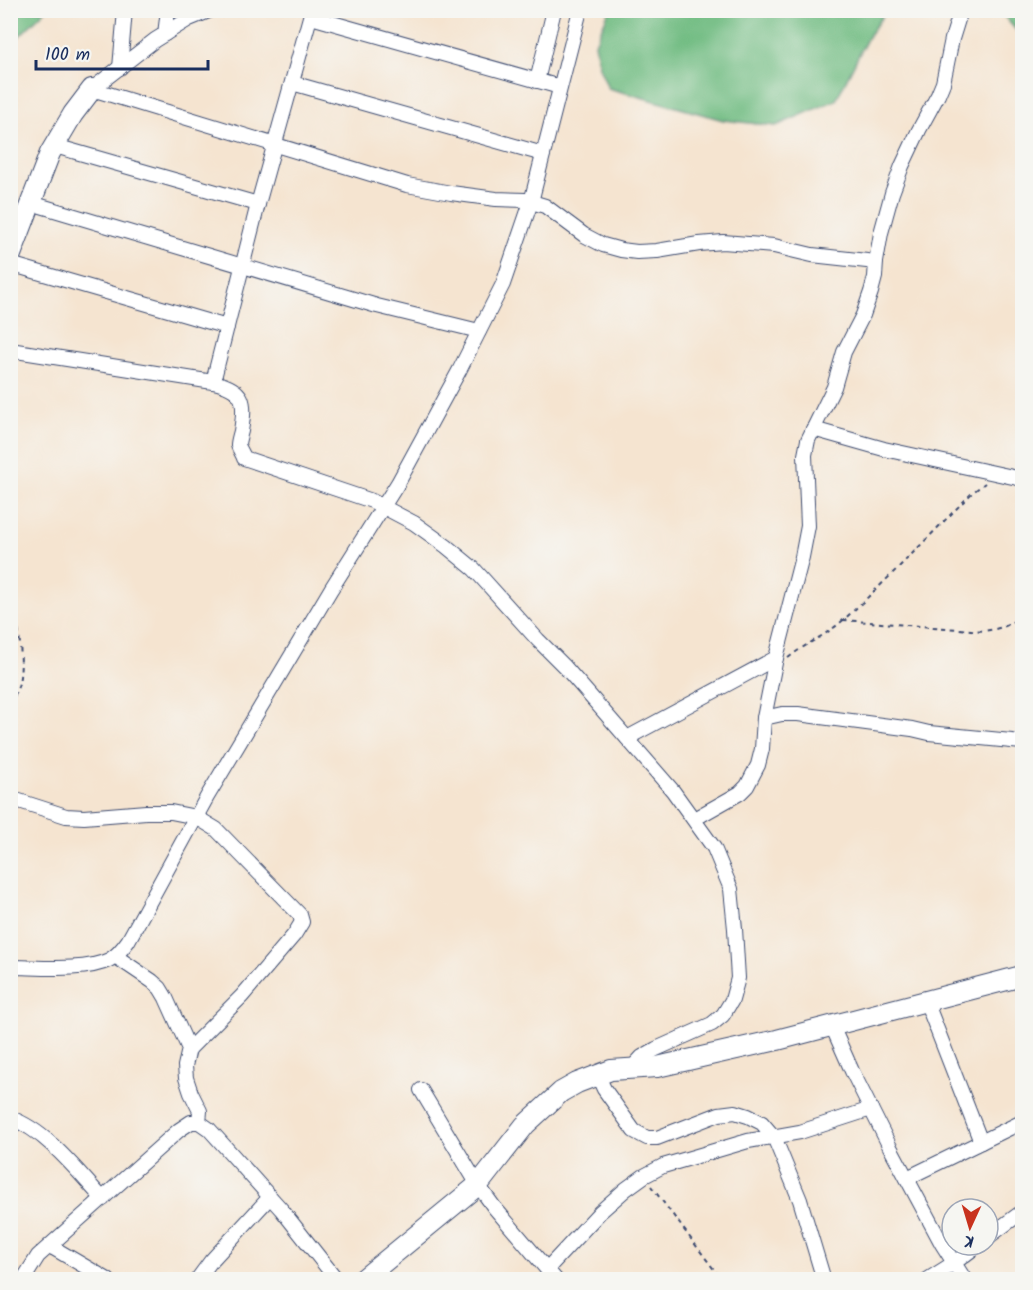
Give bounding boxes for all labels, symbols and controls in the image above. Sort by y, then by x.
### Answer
scale bar [36,33,208,71]
text: 100 m [45,41,90,70]
north arrow [940,1197,1000,1257]
text: K [963,1228,975,1253]

